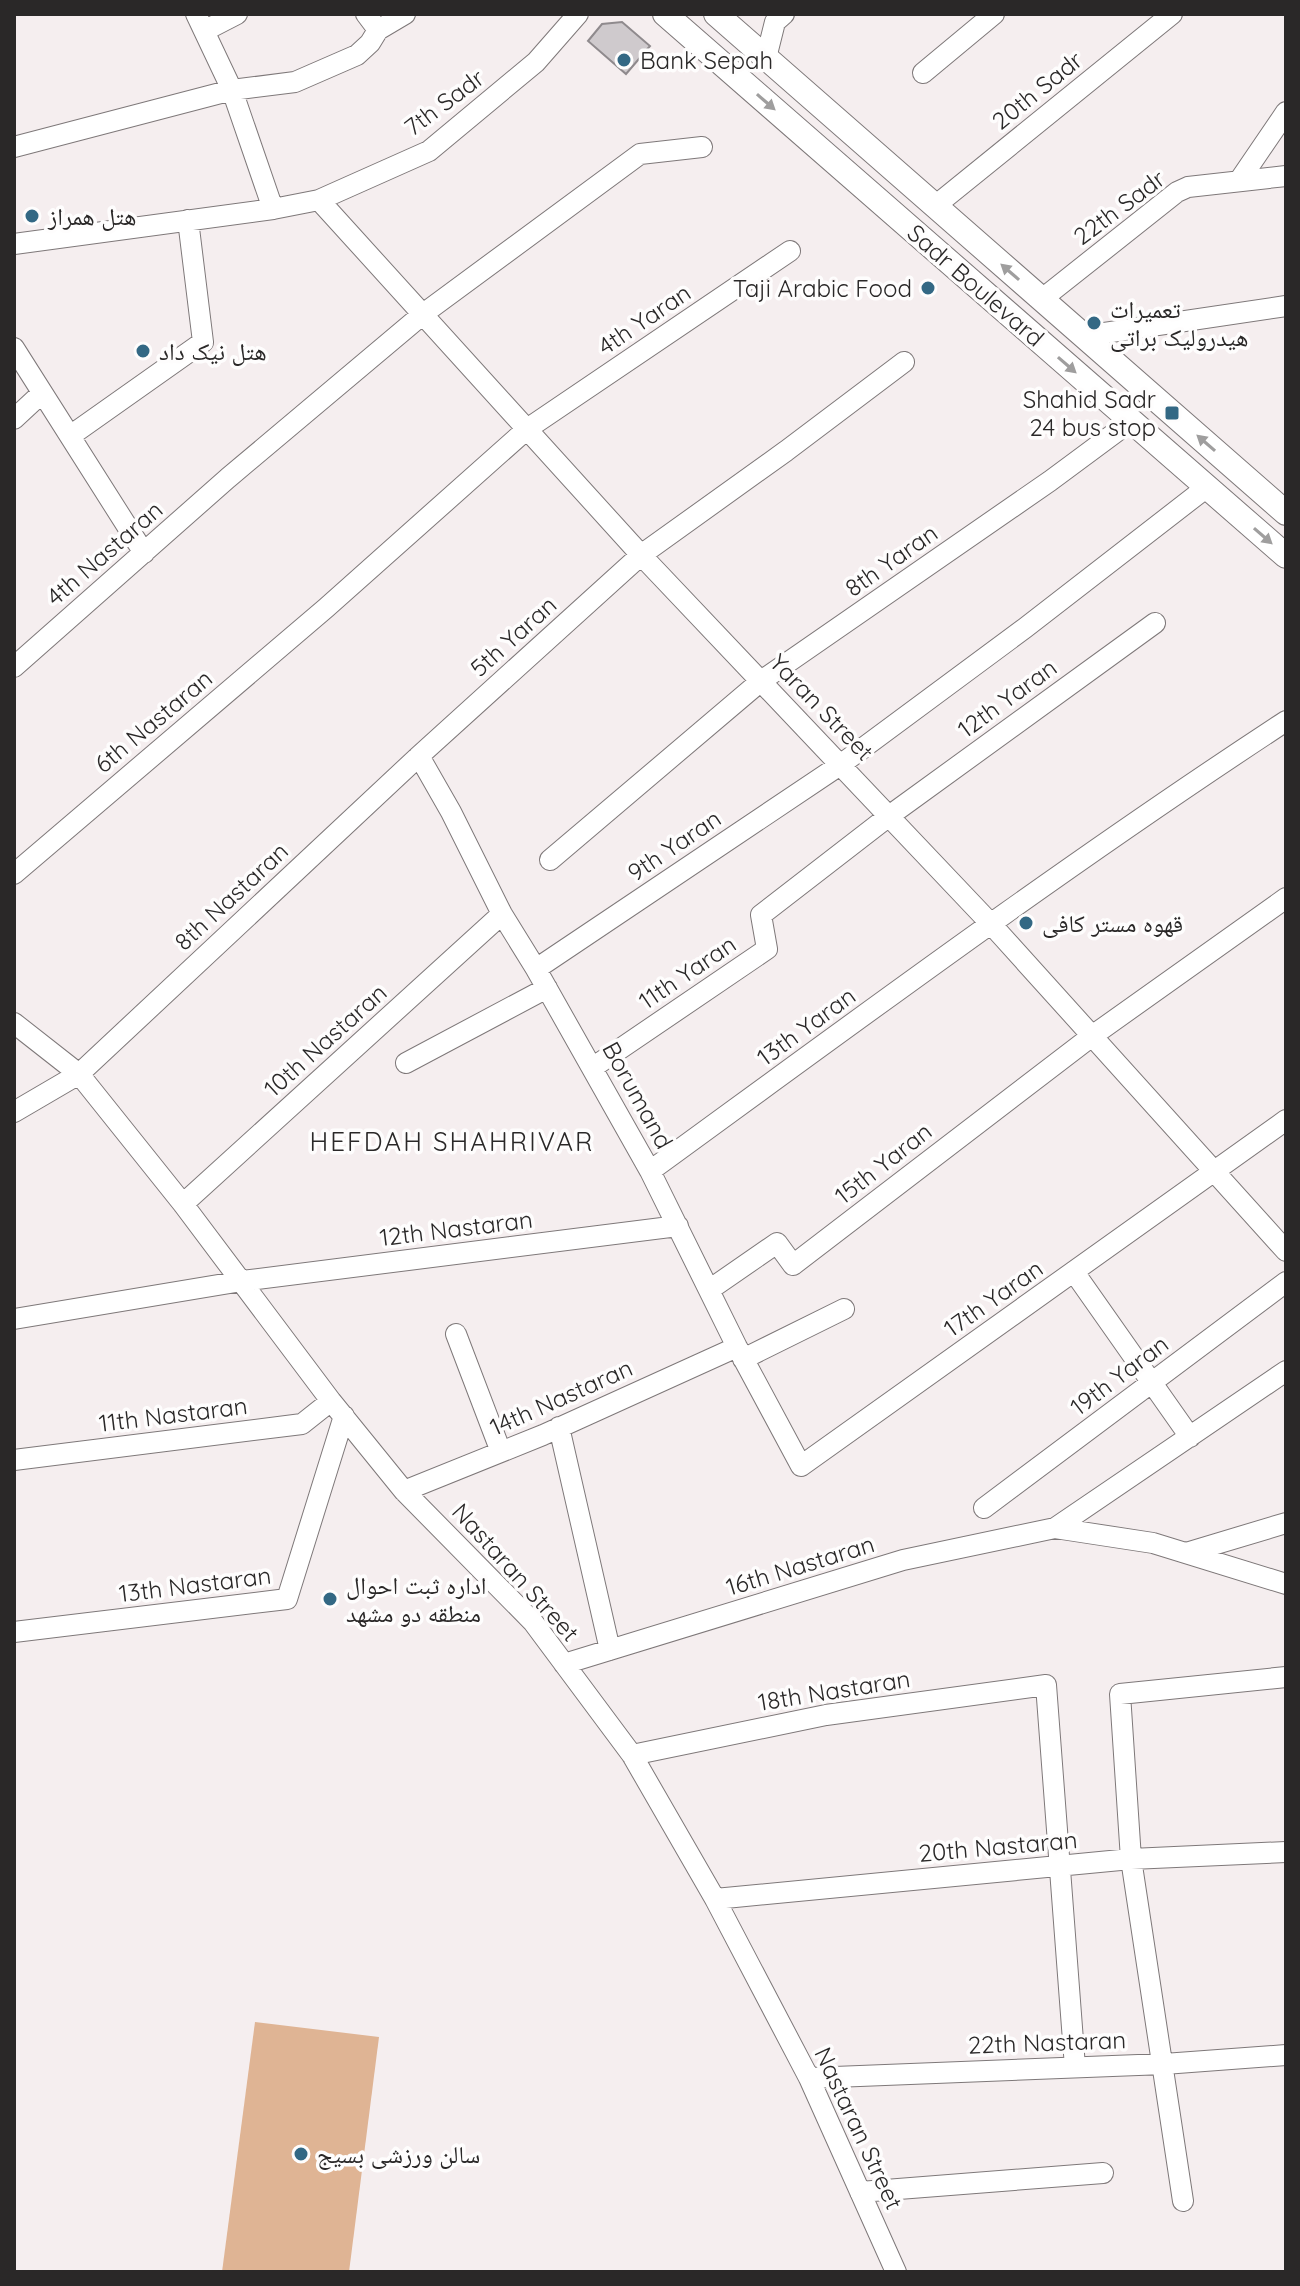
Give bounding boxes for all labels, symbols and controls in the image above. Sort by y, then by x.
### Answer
street label: 20th Sadr [986,44,1088,136]
place label: Bank Sepah [640,45,773,75]
marker: Bank Sepah [615,51,633,69]
street label: 7th Sadr [398,62,490,142]
one-way arrow [756,93,776,110]
street label: 22th Sadr [1067,163,1171,251]
place label: هتل همراز [47,201,136,231]
marker: هتل همراز [23,207,41,225]
street label: Sadr Boulevard [902,217,1050,353]
one-way arrow [1001,264,1021,281]
place label: Taji Arabic Food [733,273,912,303]
street label: 4th Yaran [592,277,696,361]
marker: Taji Arabic Food [919,279,937,297]
place label: تعمیرات هیدرولیک براتی [1110,294,1248,352]
marker: تعمیرات هیدرولیک براتی [1085,314,1103,332]
place label: هتل نیک داد [159,336,267,366]
marker: هتل نیک داد [134,342,152,360]
one-way arrow [1057,356,1077,373]
place label: Shahid Sadr 24 bus stop [1023,384,1156,442]
marker: Shahid Sadr 24 bus stop [1163,404,1181,422]
one-way arrow [1197,435,1217,452]
street label: 4th Nastaran [40,494,168,612]
street label: 8th Yaran [839,517,943,603]
one-way arrow [1253,527,1273,544]
street label: 5th Yaran [464,589,562,683]
street label: Yaran Street [764,647,880,767]
street label: 12th Yaran [952,652,1062,744]
street label: 6th Nastaran [88,663,218,779]
street label: 9th Yaran [622,803,726,887]
street label: 8th Nastaran [168,836,294,956]
place label: قهوه مستر کافی [1042,908,1183,938]
marker: قهوه مستر کافی [1017,914,1035,932]
street label: 11th Yaran [633,929,741,1015]
street label: 10th Nastaran [257,977,393,1103]
street label: 13th Yaran [751,980,861,1072]
street label: Borumand [596,1036,680,1154]
street label: 15th Yaran [829,1116,937,1210]
district label: HEFDAH SHAHRIVAR [310,1125,594,1158]
street label: 12th Nastaran [378,1204,534,1252]
street label: 17th Yaran [938,1253,1048,1343]
street label: 19th Yaran [1064,1328,1174,1422]
street label: 14th Nastaran [485,1352,637,1442]
street label: 11th Nastaran [97,1390,249,1438]
street label: Nastaran Street [446,1497,586,1647]
street label: 16th Nastaran [722,1528,878,1602]
street label: 13th Nastaran [117,1560,273,1608]
place label: اداره ثبت احوال منطقه دو مشهد [346,1570,487,1628]
marker: اداره ثبت احوال منطقه دو مشهد [321,1590,339,1608]
street label: 18th Nastaran [756,1663,912,1717]
street label: 20th Nastaran [917,1824,1079,1868]
street label: 22th Nastaran [967,2024,1127,2060]
street label: Nastaran Street [808,2042,910,2214]
place label: سالن ورزشی بسیج [317,2139,480,2170]
marker: سالن ورزشی بسیج [292,2145,310,2163]

